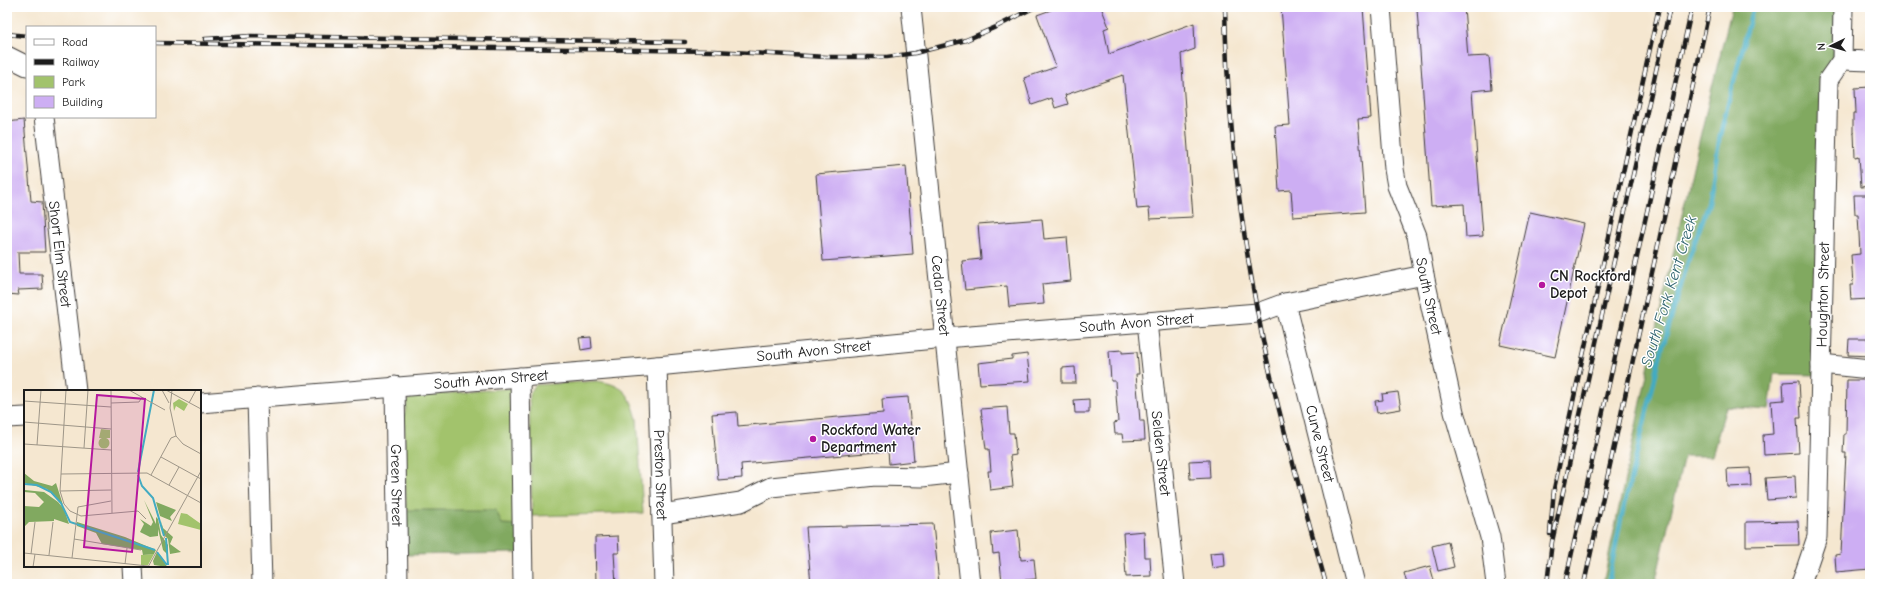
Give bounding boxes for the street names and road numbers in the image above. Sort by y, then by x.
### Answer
street label: Short Elm Street [45,200,75,309]
street label: Houghton Street [1813,241,1833,347]
street label: Cedar Street [927,254,954,337]
street label: South Street [1412,256,1446,337]
street label: South Avon Street [1079,309,1195,336]
street label: South Avon Street [756,336,872,365]
street label: South Avon Street [433,366,550,393]
street label: Curve Street [1302,403,1338,485]
street label: Selden Street [1148,410,1175,497]
street label: Preston Street [650,429,671,521]
street label: Green Street [387,444,406,527]

